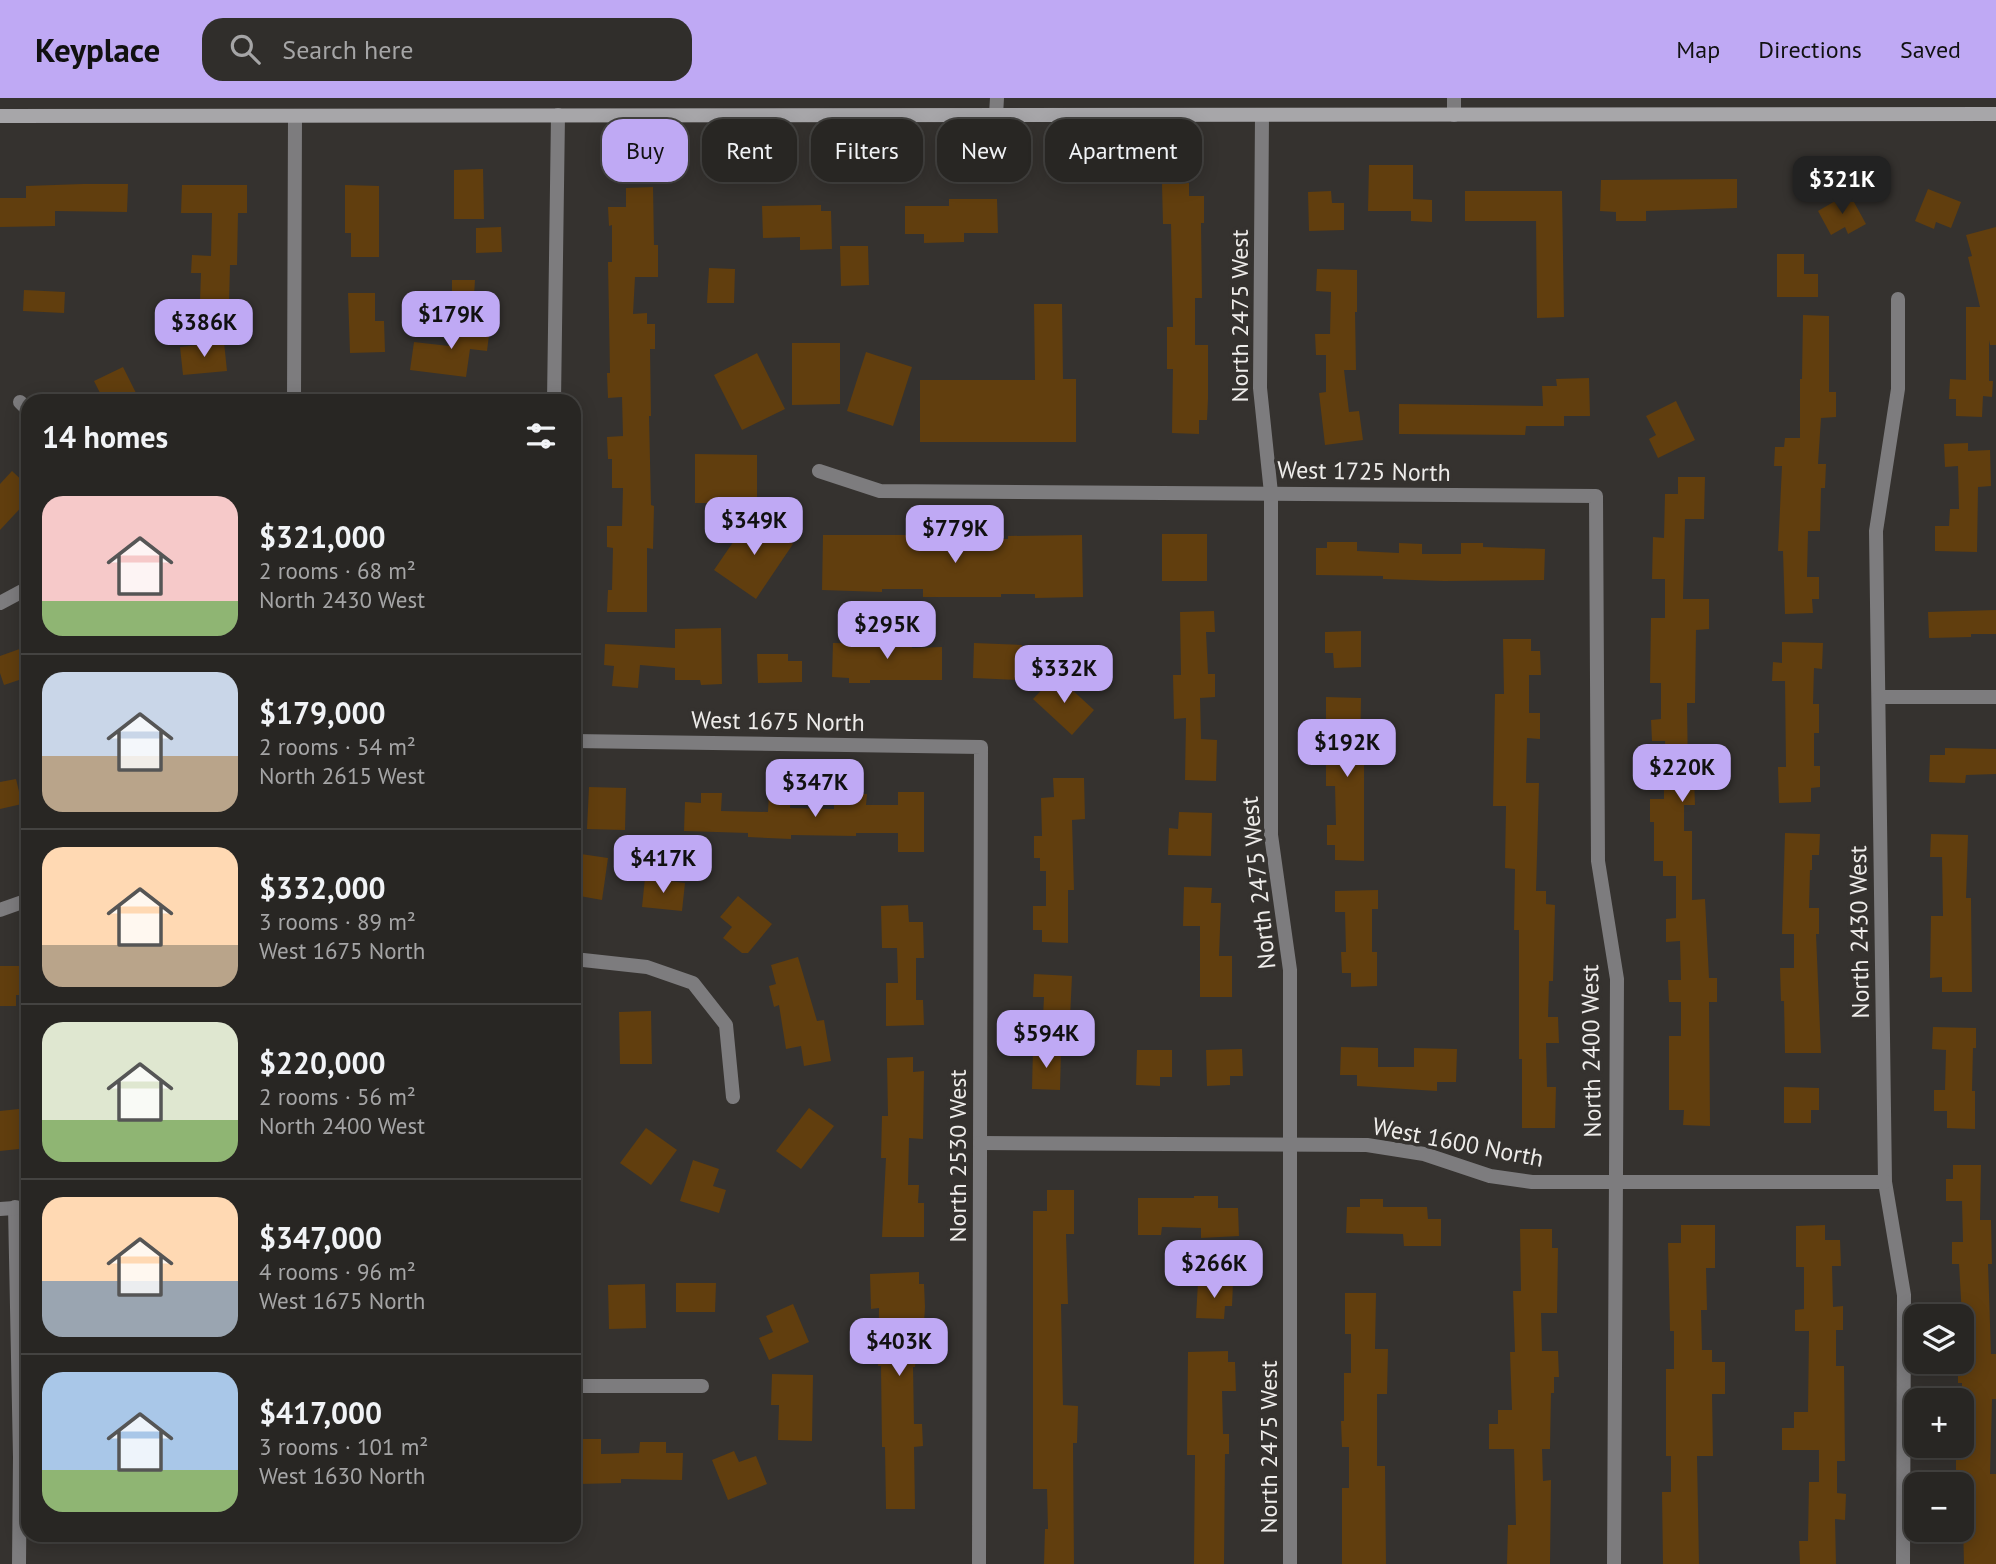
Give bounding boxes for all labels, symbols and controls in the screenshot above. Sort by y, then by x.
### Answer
search box [202,18,692,81]
text: Keyplace [35,28,160,71]
icon: search [226,30,264,68]
text: Search here [282,33,413,66]
text: Map [1676,34,1720,65]
text: Directions [1758,34,1862,65]
text: Saved [1900,34,1961,65]
chip: Buy [602,119,688,182]
chip: Rent [702,119,797,182]
chip: Filters [811,119,923,182]
chip: New [937,119,1031,182]
chip: Apartment [1045,119,1202,182]
pin: $321K [1793,156,1891,216]
text: $321K [1809,164,1875,193]
street label: North 2475 West [1224,229,1255,403]
pin: $179K [402,292,500,351]
text: $179K [418,299,484,328]
pin: $386K [155,300,253,359]
text: $386K [171,307,237,336]
text: 14 homes [42,417,168,456]
icon: filters [522,417,560,455]
street label: West 1725 North [1277,454,1451,488]
pin: $349K [705,498,803,557]
text: $349K [721,505,787,534]
pin: $779K [906,505,1004,565]
text: $779K [922,513,988,542]
text: $321,000 [259,517,386,556]
icon: home [98,524,182,608]
text: 2 rooms · 68 m² [259,556,416,585]
text: North 2430 West [259,585,425,614]
pin: $295K [838,602,936,661]
text: $295K [854,609,920,638]
pin: $332K [1015,646,1113,705]
text: $332K [1031,653,1097,682]
text: $179,000 [259,693,386,732]
icon: home [98,700,182,784]
street label: West 1675 North [691,704,865,738]
pin: $192K [1298,720,1396,779]
text: $192K [1314,727,1380,756]
text: 2 rooms · 54 m² [259,732,416,761]
pin: $220K [1633,744,1731,804]
text: $220K [1649,752,1715,781]
pin: $347K [766,760,864,819]
text: North 2615 West [259,761,425,790]
text: $347K [782,767,848,796]
street label: North 2475 West [1234,795,1282,971]
pin: $417K [614,836,712,895]
text: $417K [630,843,696,872]
street label: North 2430 West [1842,845,1876,1019]
text: $332,000 [259,868,386,907]
icon: home [98,875,182,959]
text: 3 rooms · 89 m² [259,907,416,936]
text: West 1675 North [259,936,425,965]
street label: North 2400 West [1574,964,1608,1138]
pin: $594K [997,1010,1095,1070]
text: $594K [1013,1018,1079,1047]
text: $220,000 [259,1043,386,1082]
icon: home [98,1050,182,1134]
street label: North 2530 West [942,1069,973,1243]
text: 2 rooms · 56 m² [259,1082,416,1111]
street label: West 1600 North [1370,1110,1546,1174]
text: North 2400 West [259,1111,425,1140]
text: $347,000 [259,1218,382,1257]
icon: home [98,1225,182,1309]
pin: $266K [1165,1240,1263,1300]
text: $266K [1181,1248,1247,1277]
text: 4 rooms · 96 m² [259,1257,416,1286]
text: West 1675 North [259,1286,425,1315]
map controls [1904,1304,1974,1542]
button: layers [1904,1304,1974,1374]
pin: $403K [850,1318,948,1378]
text: $403K [866,1326,932,1355]
street label: North 2475 West [1253,1360,1284,1534]
button: + [1904,1388,1974,1458]
text: $417,000 [259,1393,382,1432]
icon: home [98,1400,182,1484]
text: 3 rooms · 101 m² [259,1432,428,1461]
text: West 1630 North [259,1461,425,1490]
button: − [1904,1472,1974,1542]

